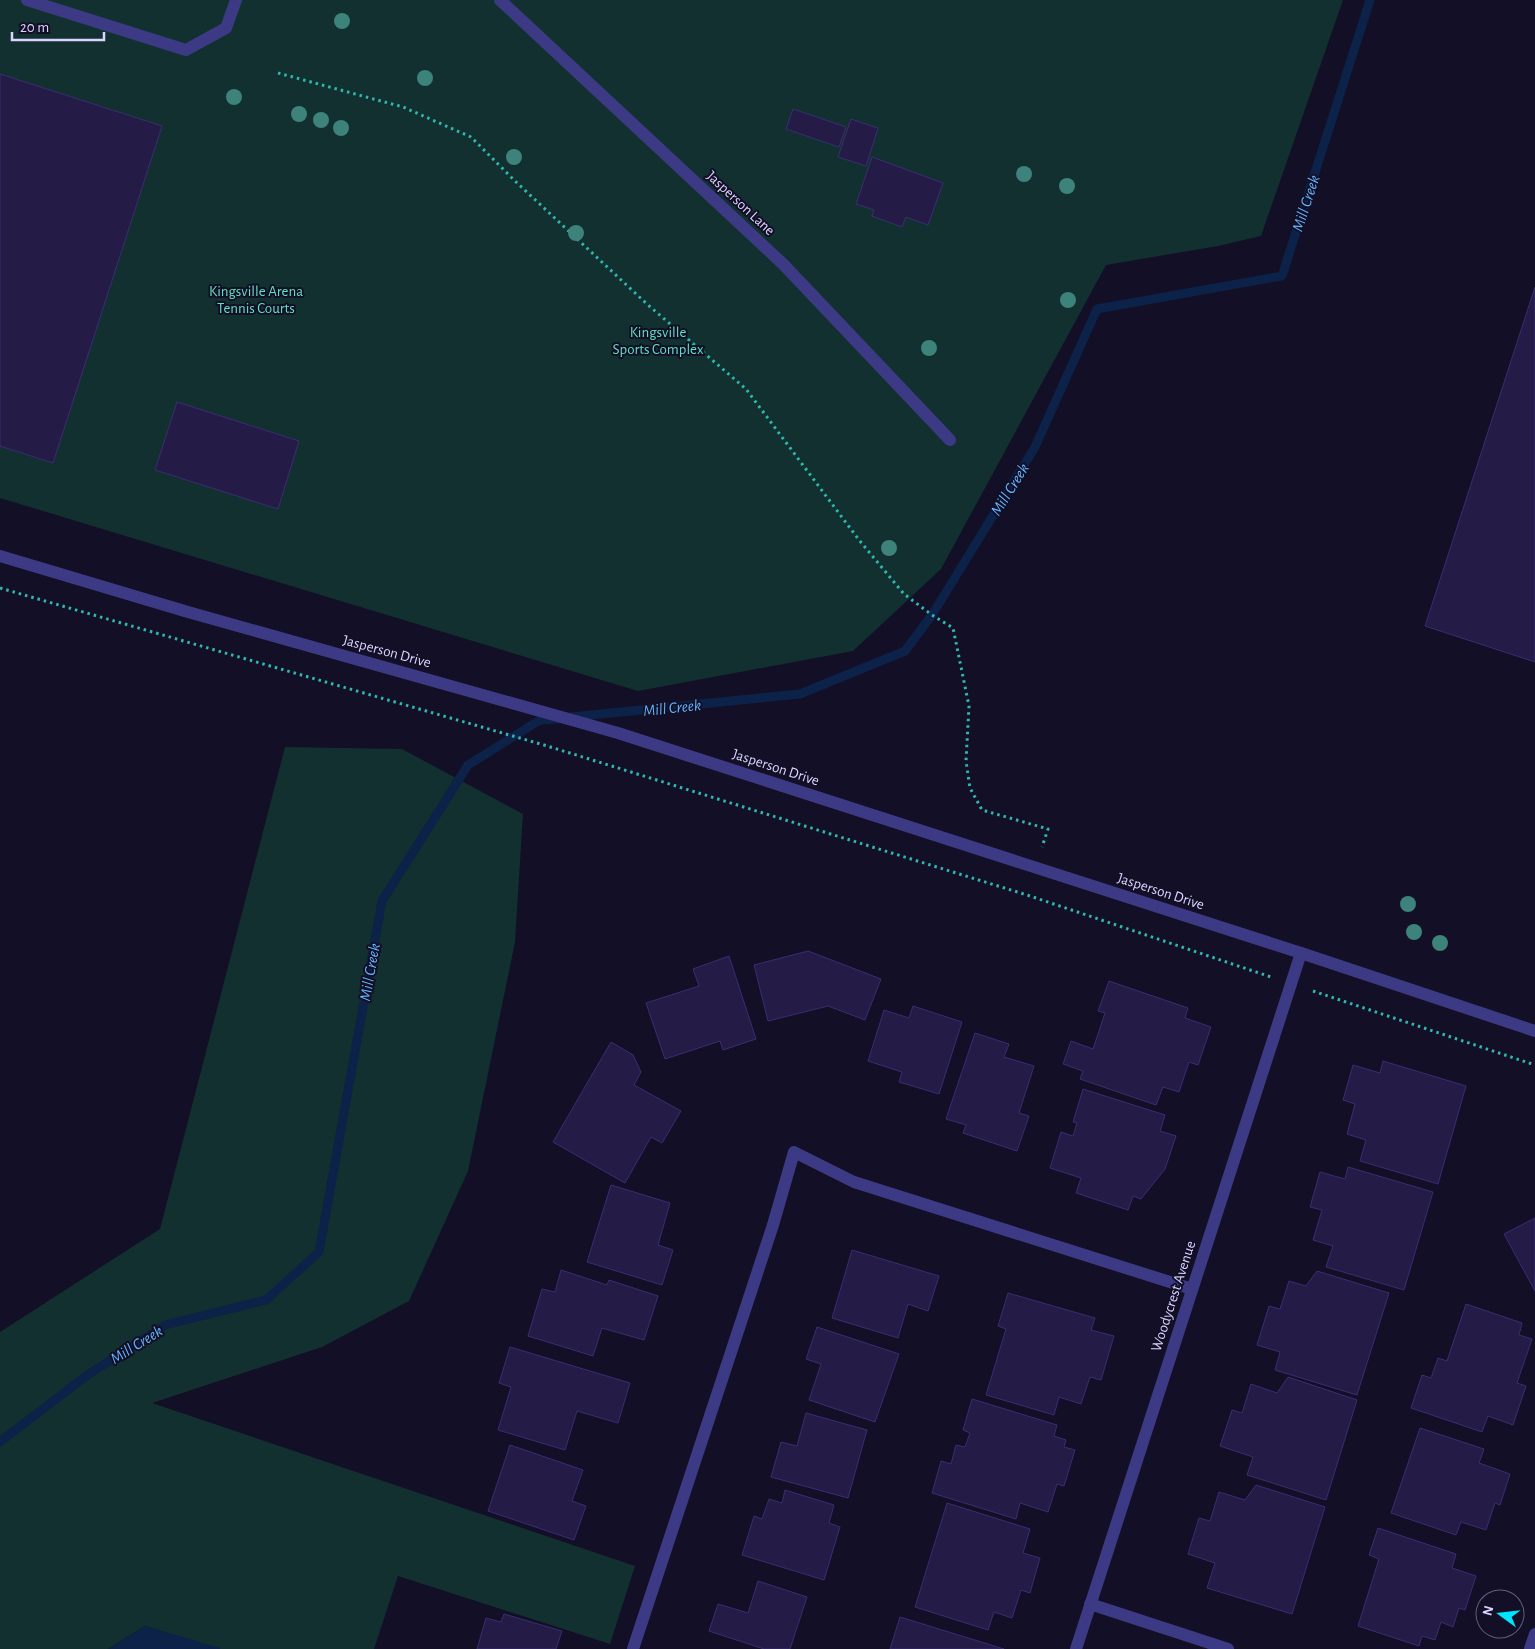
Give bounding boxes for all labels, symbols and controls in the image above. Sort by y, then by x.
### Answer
scale bar [12,10,105,42]
text: 20 m [20,20,49,35]
street label: Jasperson Lane [704,168,778,239]
water label: Mill Creek [1289,173,1323,233]
park label: Kingsville Arena Tennis Courts [209,284,303,316]
park label: Kingsville Sports Complex [612,325,704,357]
water label: Mill Creek [988,461,1032,518]
street label: Jasperson Drive [341,633,433,670]
water label: Mill Creek [642,697,702,719]
street label: Jasperson Drive [731,746,821,789]
street label: Jasperson Drive [1116,870,1206,913]
water label: Mill Creek [357,942,383,1002]
street label: Woodycrest Avenue [1149,1239,1198,1353]
water label: Mill Creek [108,1323,165,1367]
north arrow [1475,1589,1525,1639]
text: N [1480,1604,1496,1617]

